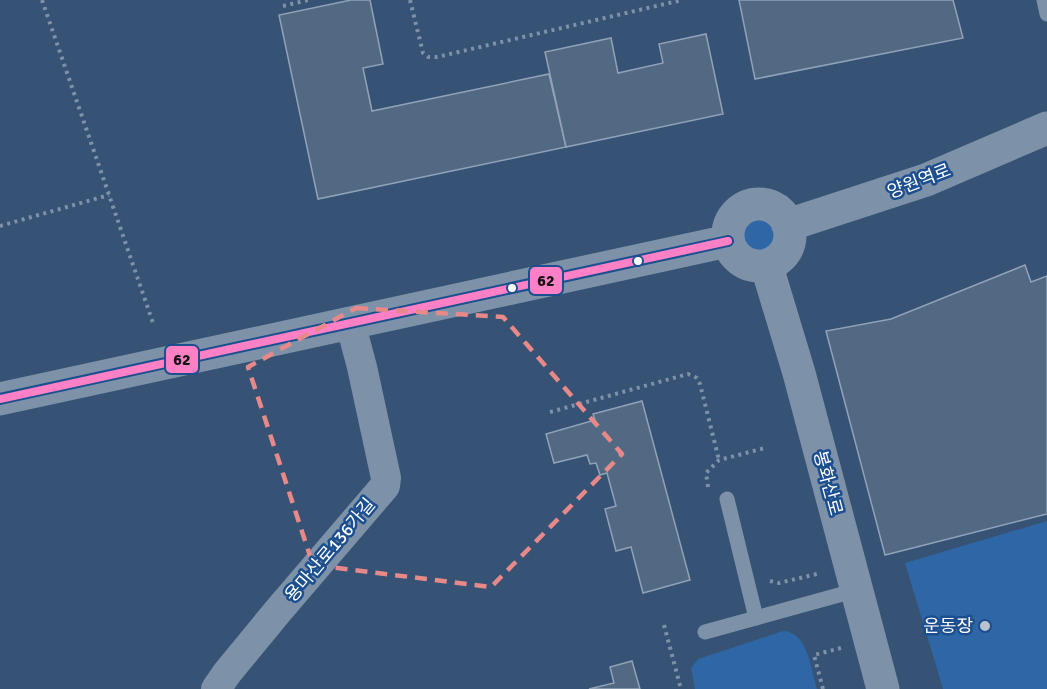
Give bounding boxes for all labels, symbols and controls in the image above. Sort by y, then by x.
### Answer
street label: 양원역로 [884,159,954,203]
unlabelled marker [632,255,644,267]
line badge: 62 [529,266,563,295]
text: 62 [537,271,555,291]
unlabelled marker [506,282,518,294]
line badge: 62 [165,345,199,374]
text: 62 [173,350,191,370]
street label: 봉화산로 [809,448,847,518]
street label: 용마산로136가길 [280,494,380,606]
place label: 운동장 [923,615,973,637]
marker: 운동장 [978,619,992,633]

